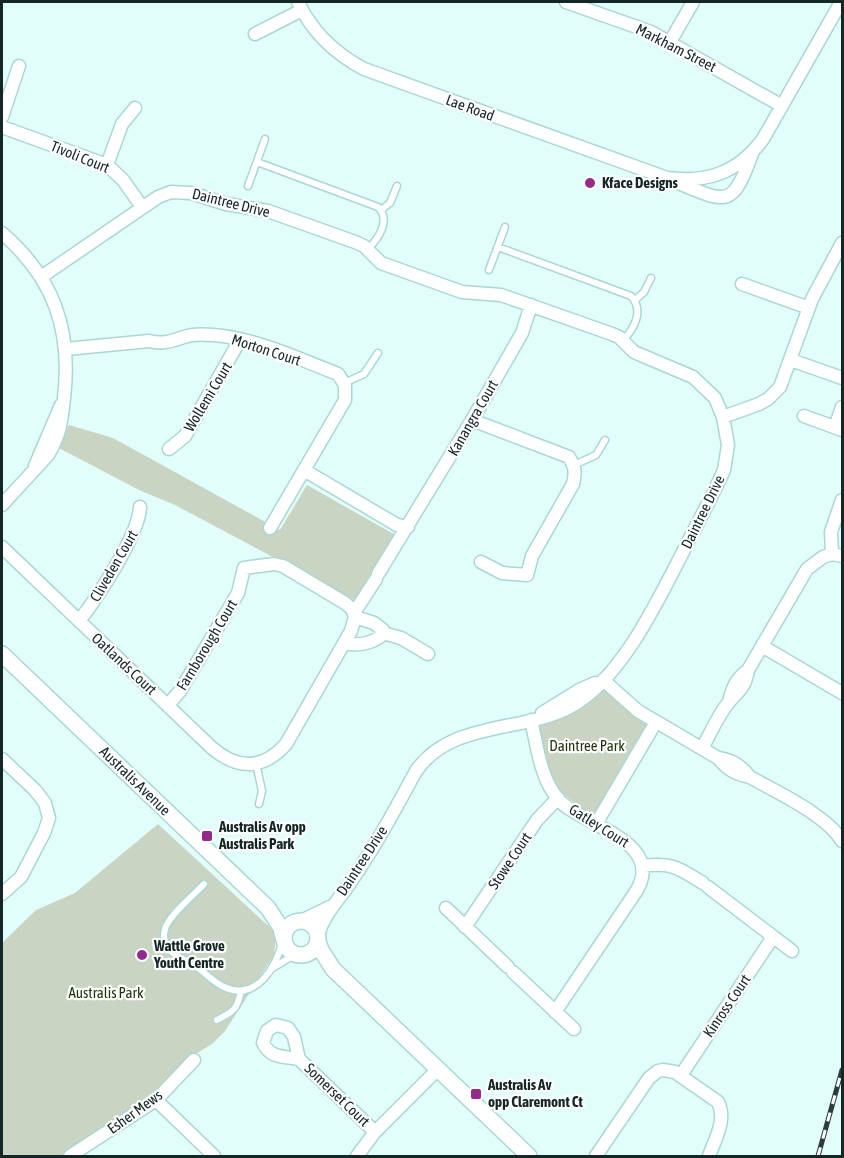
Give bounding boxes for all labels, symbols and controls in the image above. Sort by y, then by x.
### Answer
street label: Markham Street [633,20,719,75]
street label: Lae Road [444,91,497,124]
street label: Tivoli Court [48,137,112,176]
place label: Kface Designs [602,174,679,191]
marker: Kface Designs [583,176,597,190]
street label: Daintree Drive [190,185,272,220]
street label: Morton Court [229,330,303,369]
street label: Wollemi Court [180,359,235,435]
street label: Kanangra Court [444,377,501,459]
street label: Daintree Drive [677,472,728,551]
street label: Cliveden Court [86,527,141,605]
street label: Farnborough Court [173,596,240,693]
street label: Oatlands Court [88,629,160,698]
park label: Daintree Park [549,737,625,754]
street label: Australis Avenue [96,743,174,819]
street label: Gatley Court [566,800,632,851]
place label: Australis Av opp Australis Park [218,818,306,852]
street label: Daintree Drive [333,823,390,899]
marker: Australis Av opp Australis Park [200,829,214,843]
street label: Stowe Court [484,829,535,892]
place label: Wattle Grove Youth Centre [153,937,225,971]
marker: Wattle Grove Youth Centre [135,948,149,962]
street label: Kinross Court [699,971,754,1040]
park label: Australis Park [68,984,144,1001]
street label: Somerset Court [301,1060,373,1130]
place label: Australis Av opp Claremont Ct [487,1076,584,1110]
street label: Esher Mews [104,1086,165,1137]
marker: Australis Av opp Claremont Ct [469,1087,483,1101]

